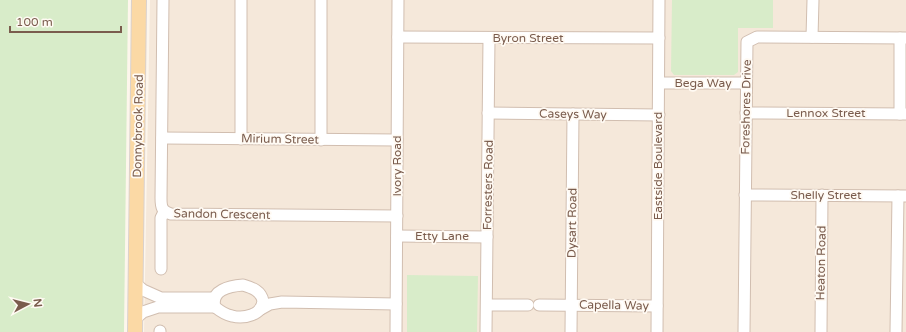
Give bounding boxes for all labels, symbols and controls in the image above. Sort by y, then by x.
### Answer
scale bar [10,8,121,34]
text: 100 m [16,15,53,29]
street label: Byron Street [492,31,564,45]
street label: Foreshores Drive [738,59,754,155]
street label: Donnybrook Road [130,74,146,178]
street label: Bega Way [674,76,732,90]
street label: Caseys Way [539,106,607,122]
street label: Lennox Street [786,106,866,120]
street label: Eastside Boulevard [651,112,665,220]
street label: Mirium Street [241,131,319,147]
street label: Ivory Road [390,135,404,197]
street label: Forresters Road [480,140,496,230]
street label: Dysart Road [564,188,580,258]
street label: Shelly Street [790,188,862,202]
street label: Sandon Crescent [173,206,271,222]
street label: Heaton Road [813,226,829,300]
street label: Etty Lane [415,229,469,243]
north arrow [8,284,48,324]
street label: Capella Way [579,297,650,313]
text: N [30,298,44,308]

